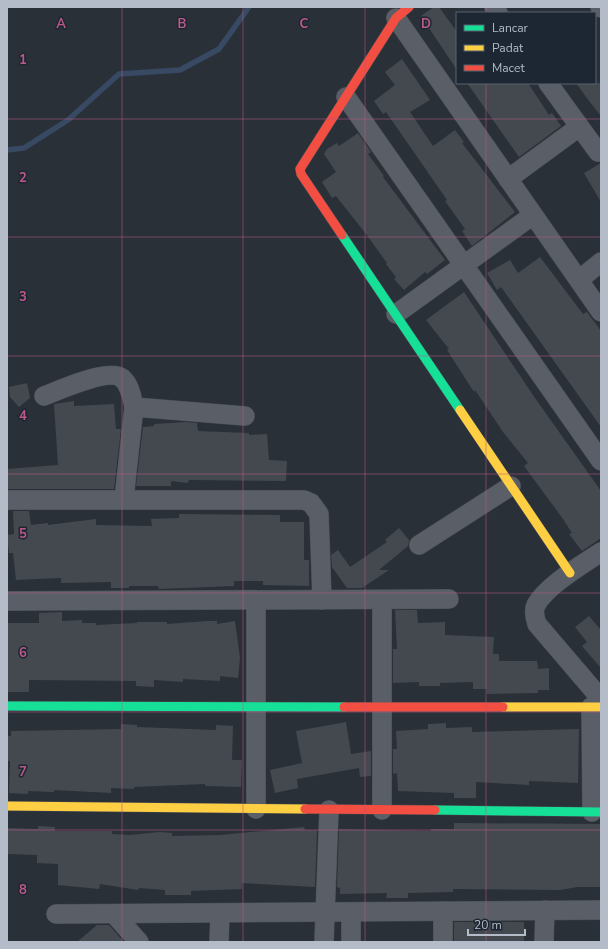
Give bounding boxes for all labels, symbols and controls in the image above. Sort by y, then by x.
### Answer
legend [456,12,596,84]
text: A [56,15,66,33]
text: B [178,15,187,33]
text: C [300,15,309,33]
text: D [421,15,431,33]
text: Lancar [492,20,529,36]
text: Padat [492,40,524,56]
text: 1 [19,51,27,69]
text: Macet [492,60,525,76]
text: 2 [19,169,27,187]
text: 3 [19,288,27,306]
text: 4 [19,407,27,425]
text: 5 [19,525,27,543]
text: 6 [19,644,27,662]
text: 7 [19,763,27,781]
text: 8 [19,881,27,899]
scale bar [468,911,525,937]
text: 20 m [474,917,502,933]

